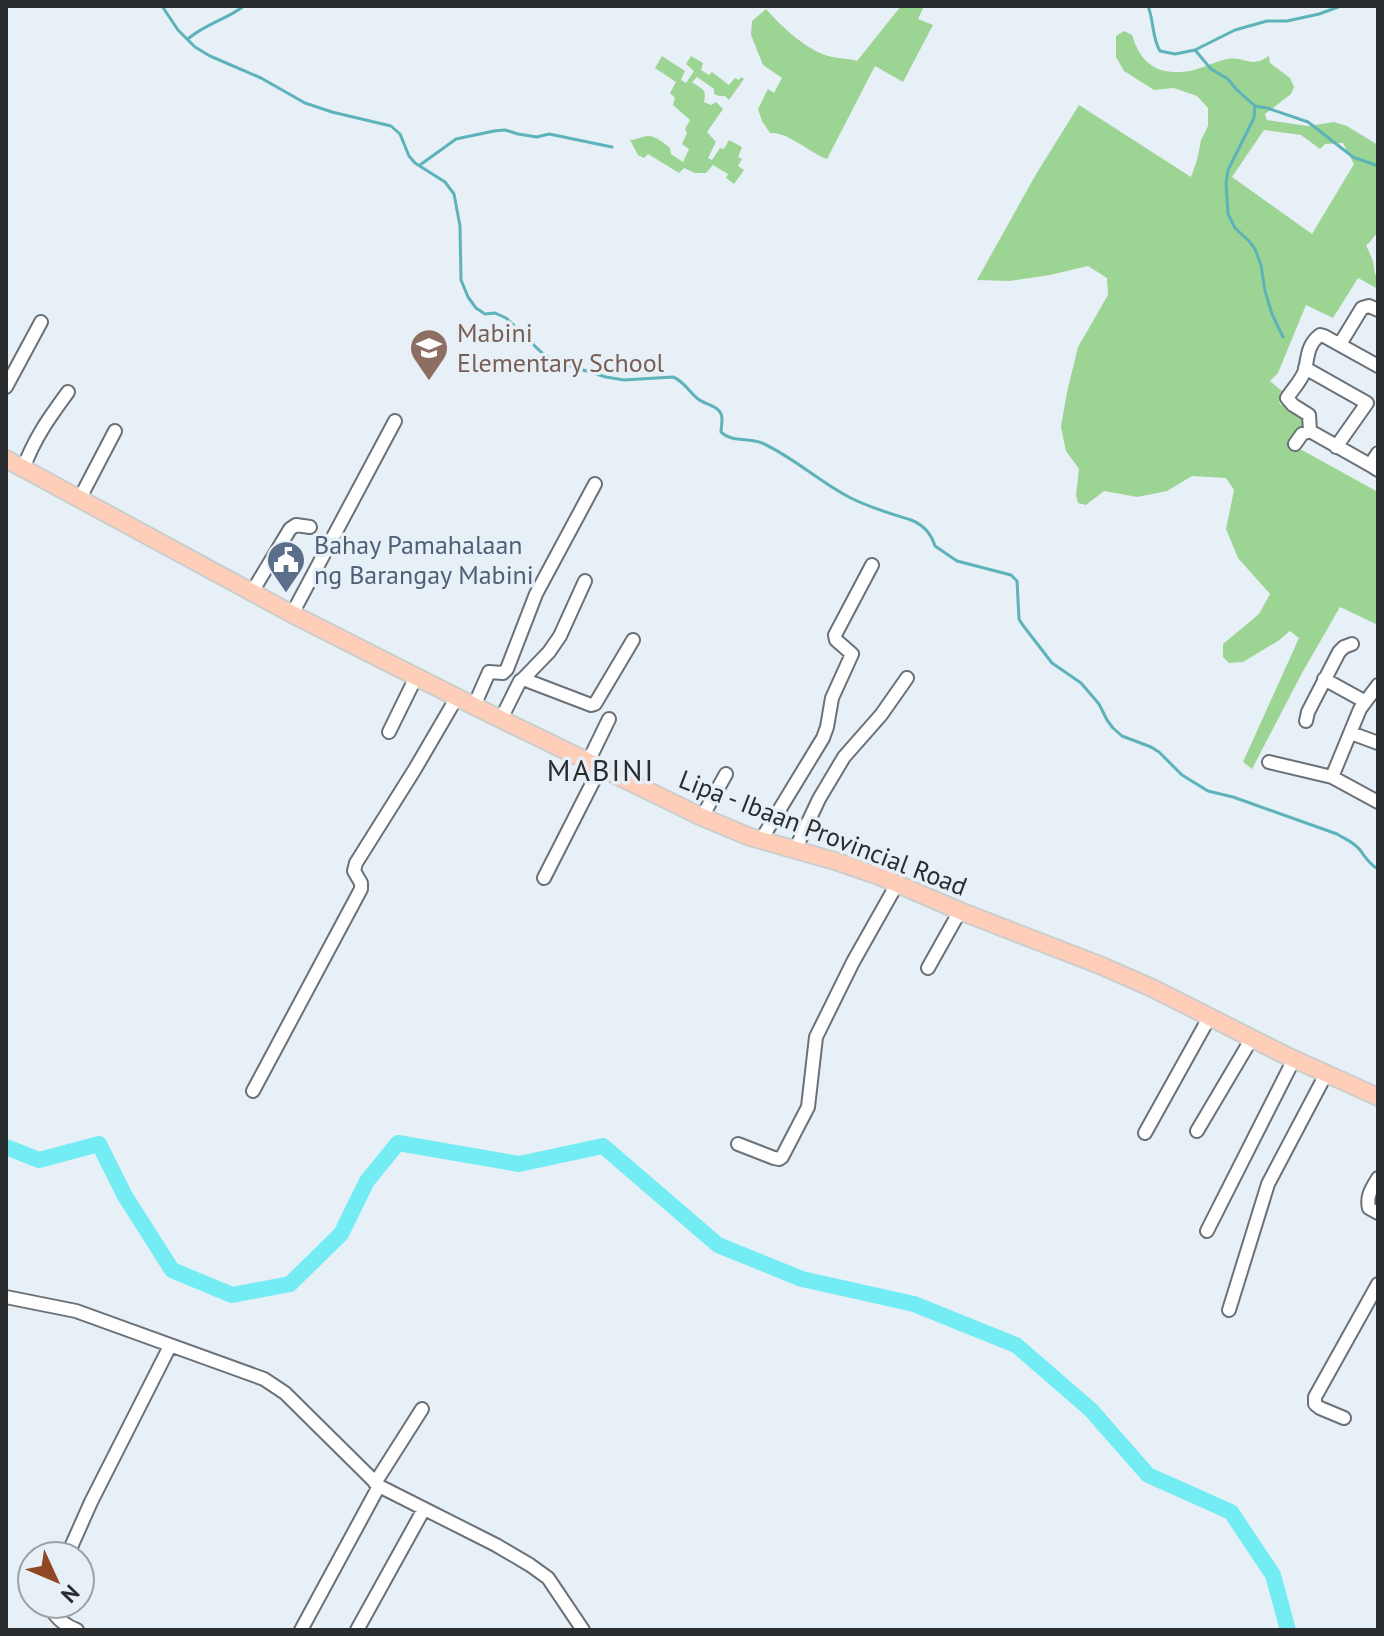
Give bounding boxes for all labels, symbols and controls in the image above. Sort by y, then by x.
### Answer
place label: Mabini Elementary School [457,316,665,379]
school or university icon: Mabini Elementary School [408,327,450,382]
place label: Bahay Pamahalaan ng Barangay Mabini [314,528,534,591]
public building icon: Bahay Pamahalaan ng Barangay Mabini [265,539,307,594]
district label: MABINI [547,750,655,789]
street label: Lipa - Ibaan Provincial Road [674,762,972,903]
north arrow [16,1540,96,1620]
text: N [55,1579,85,1609]

